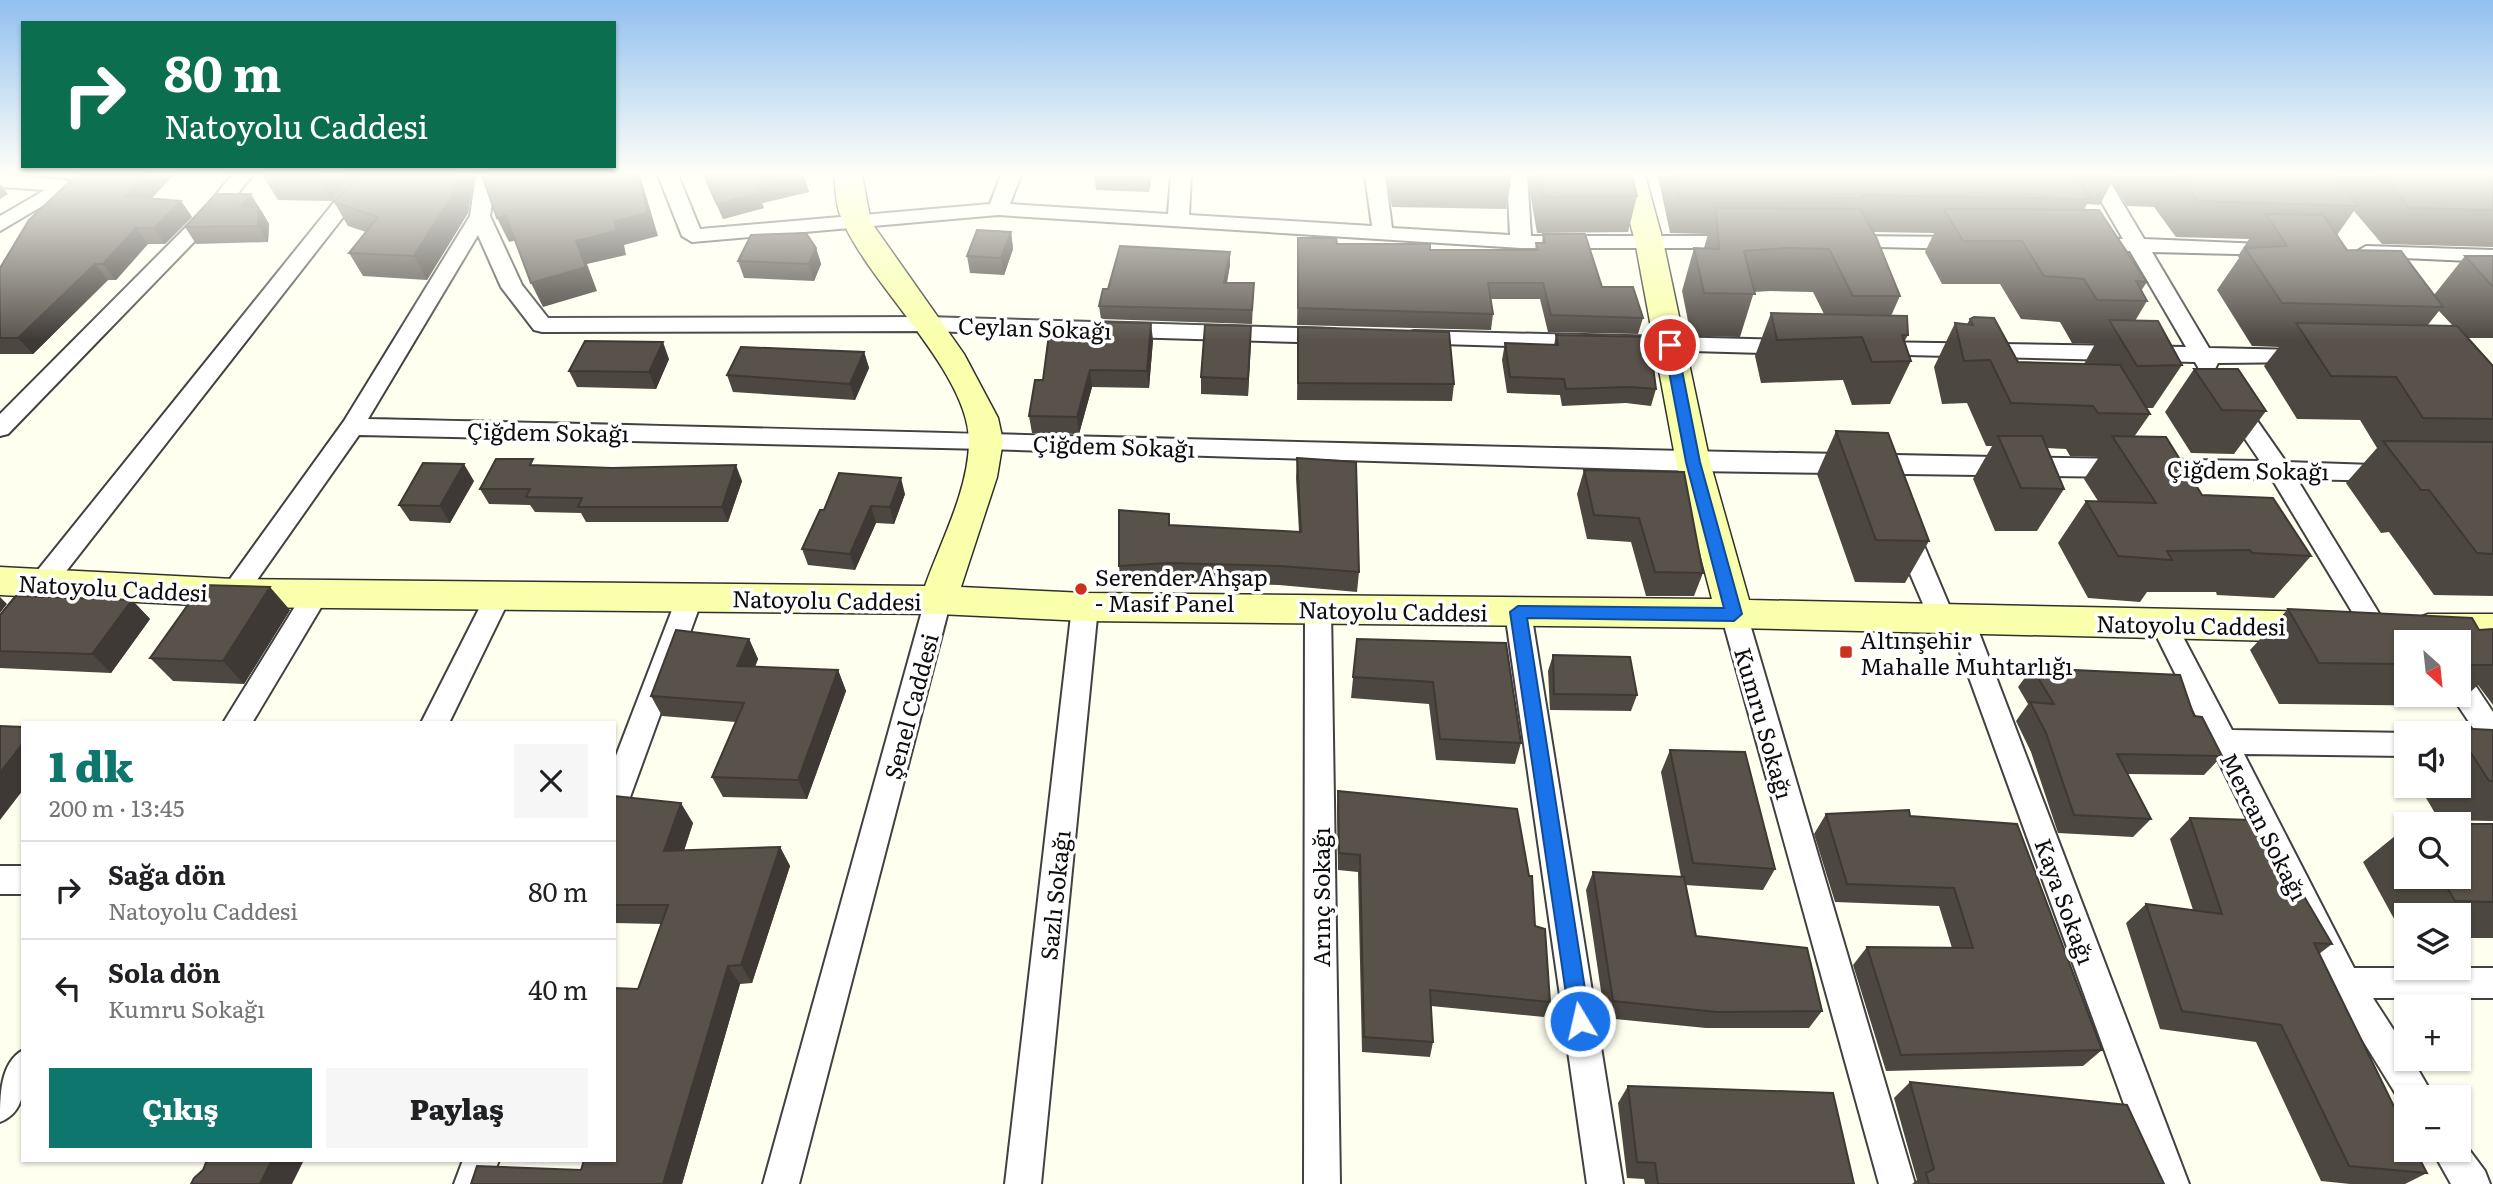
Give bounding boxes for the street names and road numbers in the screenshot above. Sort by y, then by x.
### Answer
street label: Ceylan Sokağı [958,307,1113,347]
street label: Çiğdem Sokağı [467,413,630,449]
street label: Çiğdem Sokağı [1032,425,1196,465]
street label: Çiğdem Sokağı [2167,451,2330,487]
street label: Natoyolu Caddesi [17,565,209,609]
street label: Natoyolu Caddesi [732,580,923,618]
street label: Natoyolu Caddesi [1298,591,1489,629]
street label: Natoyolu Caddesi [2096,605,2287,643]
street label: Şenel Caddesi [874,629,946,783]
street label: Kumru Sokağı [1727,643,1803,803]
street label: Mercan Sokağı [2213,746,2317,906]
street label: Arınç Sokağı [1303,827,1337,967]
street label: Sazlı Sokağı [1030,828,1078,962]
street label: Kaya Sokağı [2027,833,2105,969]

